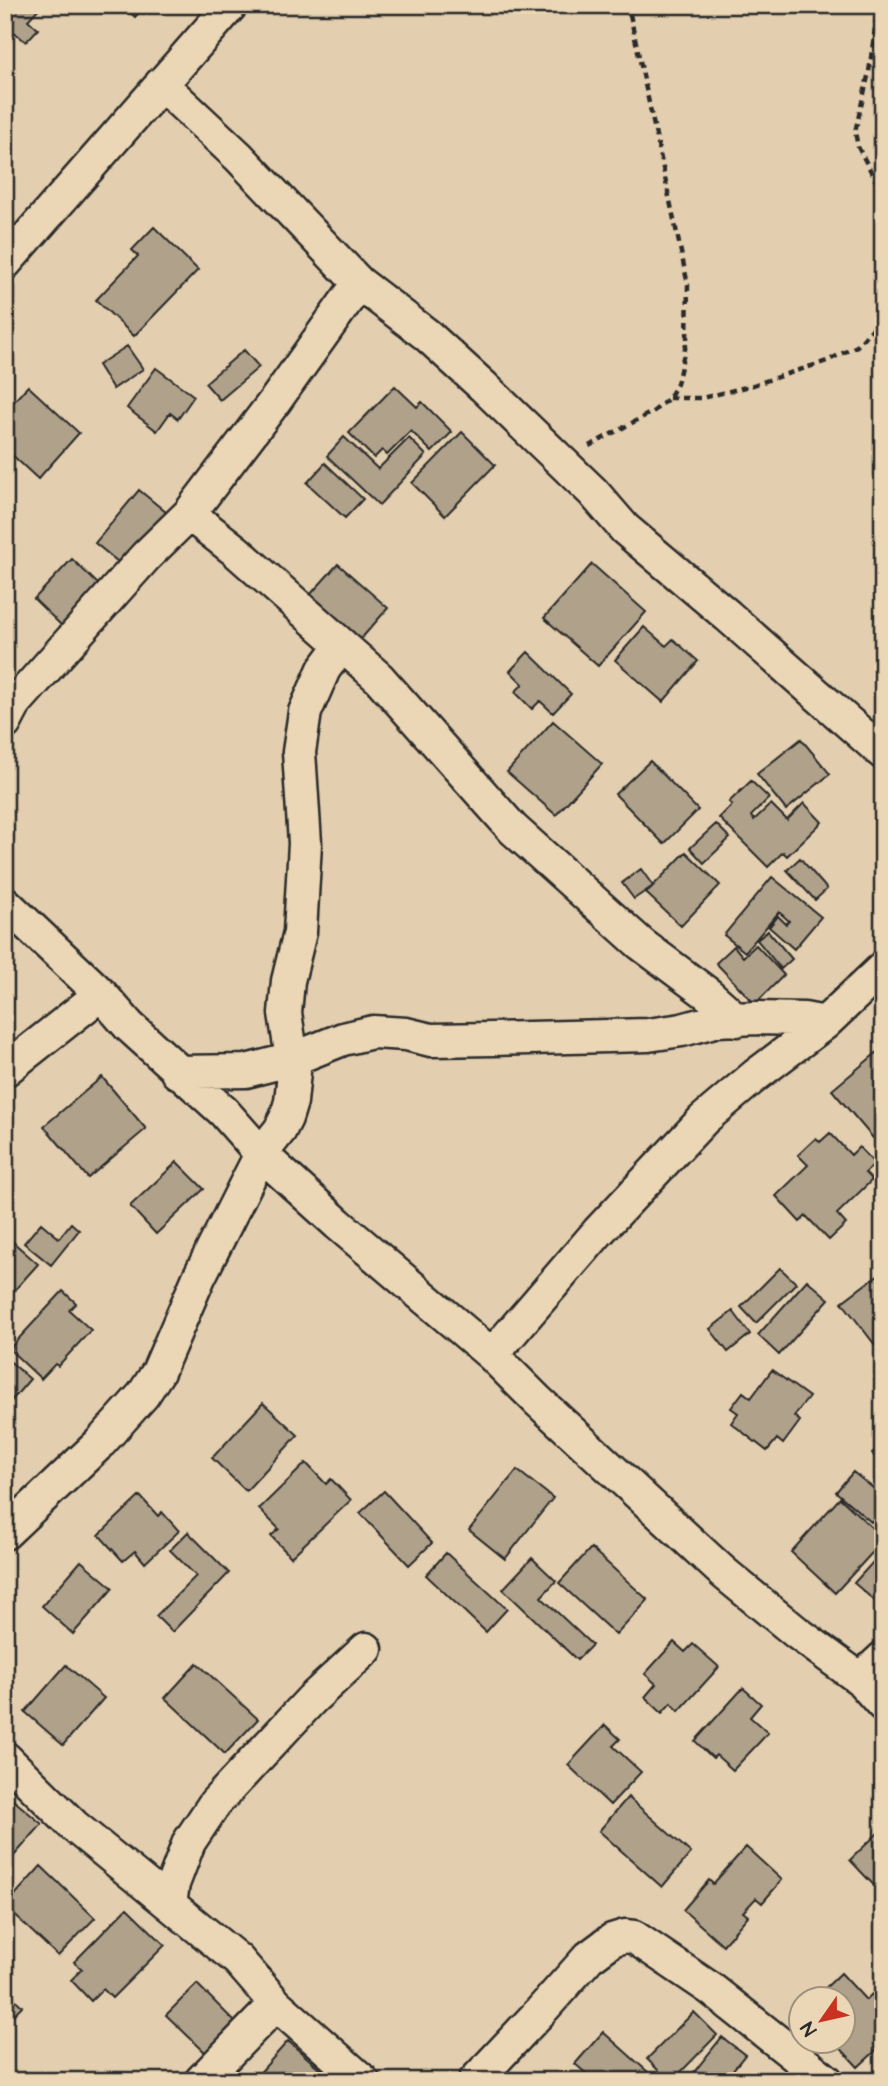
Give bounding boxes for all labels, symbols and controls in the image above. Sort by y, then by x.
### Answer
north arrow [786,1984,856,2054]
text: N [795,2016,824,2041]

